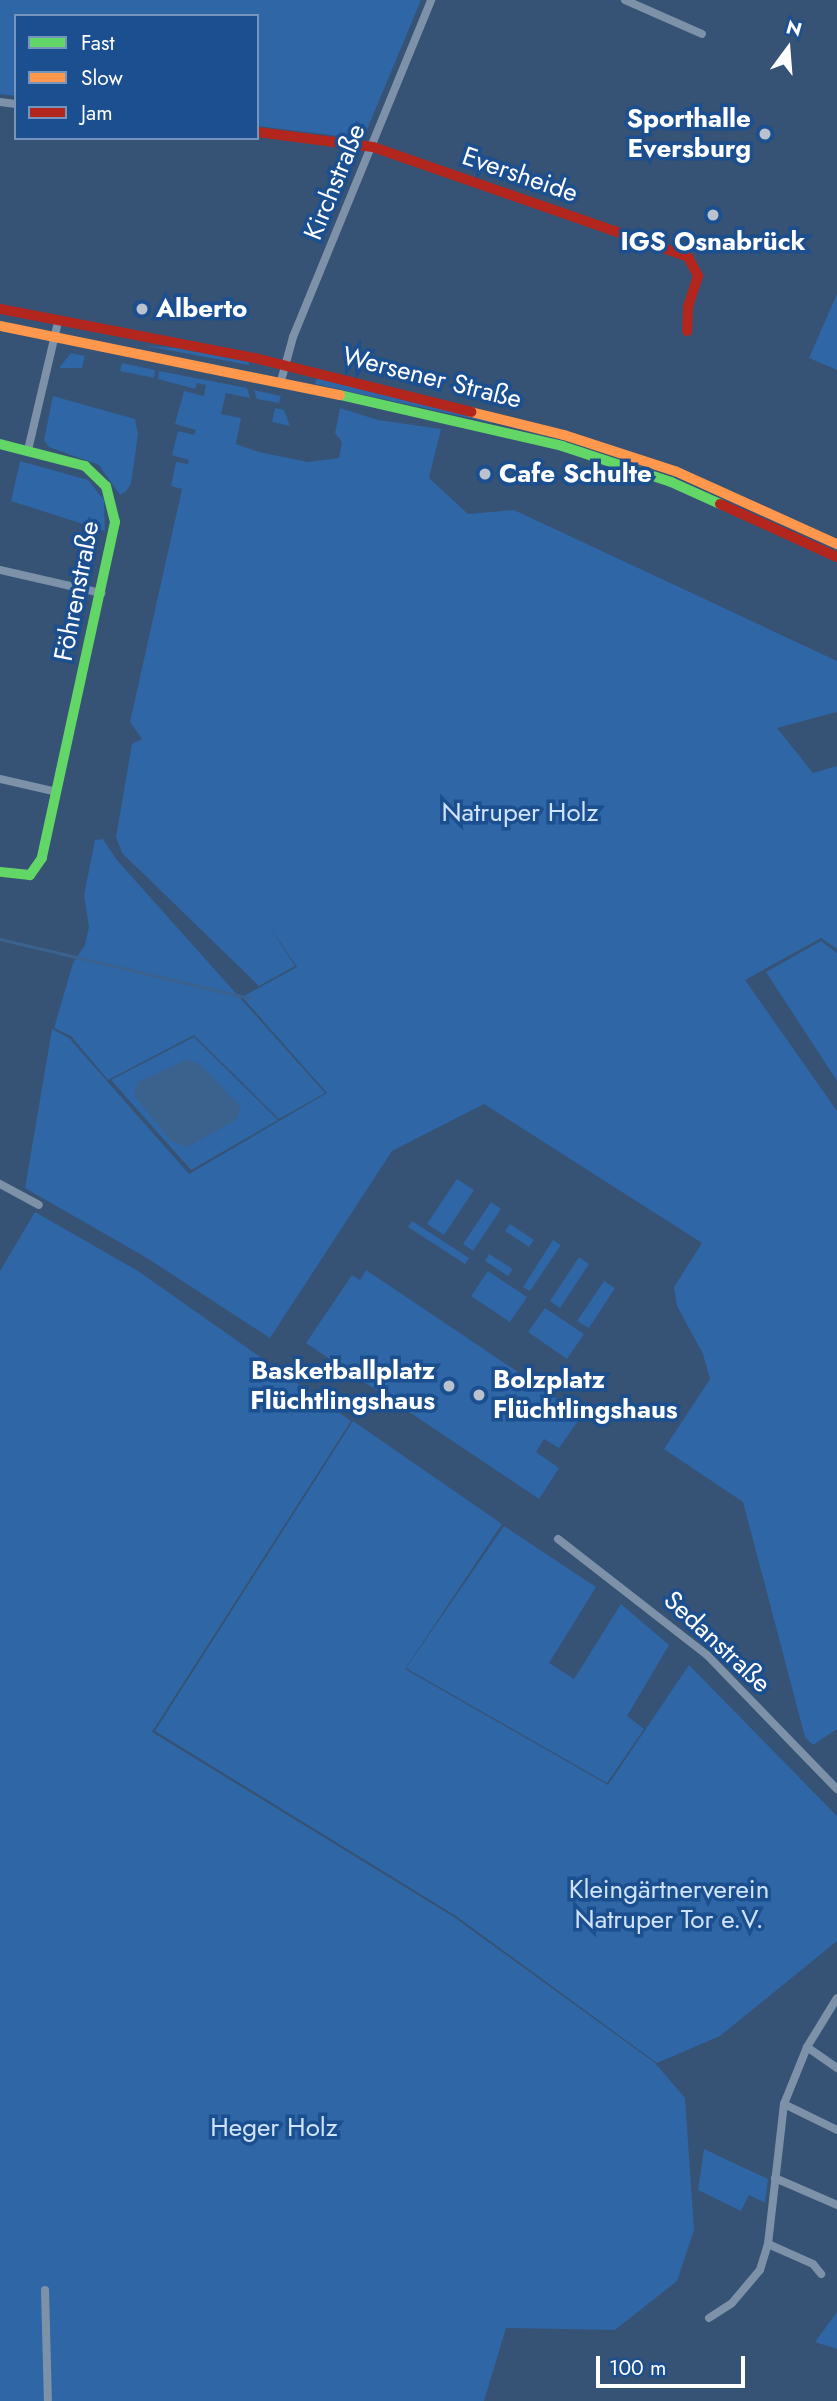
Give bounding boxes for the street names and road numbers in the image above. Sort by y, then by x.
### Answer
street label: Kirchstraße [298,119,372,245]
street label: Eversheide [458,141,582,209]
street label: Wersener Straße [339,341,525,415]
street label: Föhrenstraße [48,518,106,664]
street label: Sedanstraße [657,1585,777,1699]

